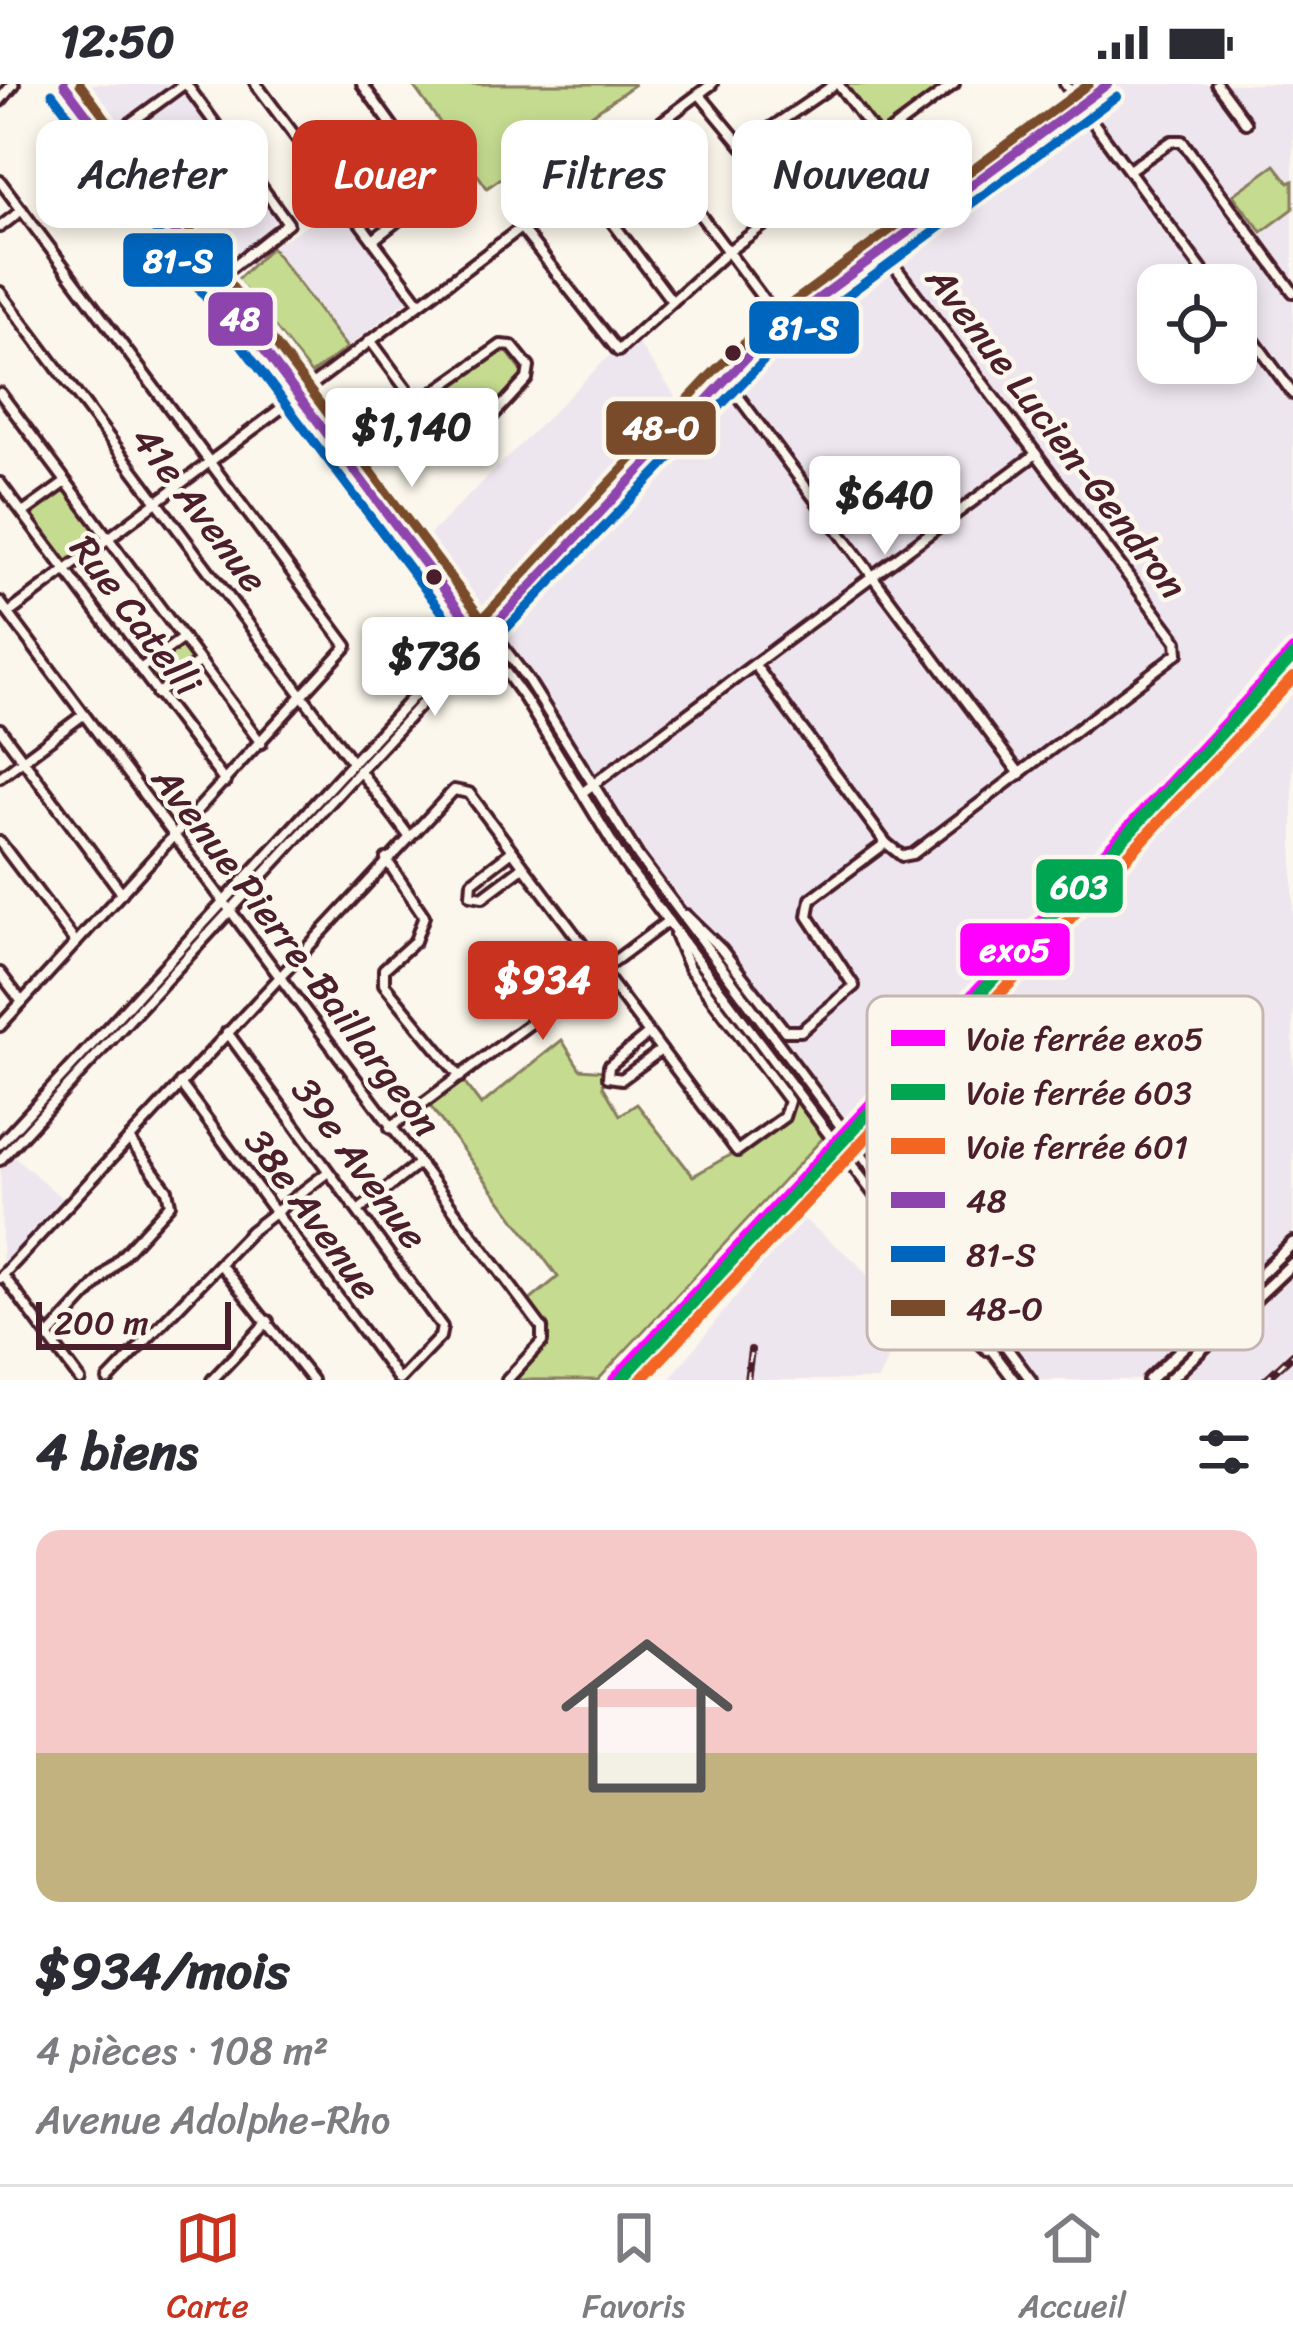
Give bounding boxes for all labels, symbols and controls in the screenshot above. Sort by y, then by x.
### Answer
text: 12:50 [60,2,175,82]
chip: Acheter [36,120,268,228]
chip: Louer [292,120,477,228]
chip: Filtres [501,120,708,228]
chip: Nouveau [732,120,972,228]
line badge: 81-S [121,231,235,289]
text: 81-S [142,232,213,290]
street label: Avenue Lucien-Gendron [907,249,1206,614]
map controls [1137,264,1257,384]
button: locate [1137,264,1257,384]
line badge: 48 [206,290,275,348]
text: 48 [220,290,260,348]
line badge: 81-S [747,299,861,356]
text: 81-S [768,299,839,357]
unlabelled marker [722,342,744,364]
pin: $1,140 [314,388,510,490]
text: $1,140 [352,392,472,461]
line badge: 48-O [604,399,718,457]
text: 48-O [622,399,700,457]
street label: 41e Avenue [113,410,287,608]
pin: $640 [814,456,956,558]
text: $640 [836,460,934,529]
street label: Rue Catelli [52,519,221,712]
unlabelled marker [423,566,445,588]
pin: $736 [364,617,506,719]
text: $736 [389,621,481,690]
street label: Avenue Pierre-Baillargeon [133,749,460,1152]
line badge: 603 [1034,857,1125,915]
text: 603 [1050,858,1108,916]
line badge: exo5 [958,921,1072,978]
text: exo5 [979,921,1050,979]
pin: $934 [472,941,614,1043]
text: $934 [495,945,591,1014]
legend [867,996,1263,1350]
text: Voie ferrée exo5 [966,1010,1204,1068]
street label: 39e Avenue [273,1061,447,1265]
text: Voie ferrée 603 [966,1064,1192,1122]
street label: 38e Avenue [226,1112,400,1316]
text: Voie ferrée 601 [966,1118,1188,1176]
text: 48 [966,1172,1007,1230]
text: 81-S [966,1226,1036,1284]
text: 48-O [966,1280,1043,1338]
text: 200 m [54,1294,149,1352]
scale bar [36,1296,231,1349]
text: 4 biens [36,1407,198,1497]
icon: filters [1191,1419,1257,1485]
icon: home [539,1608,755,1824]
text: $934/mois [36,1926,289,2016]
text: 4 pièces · 108 m² [36,2016,328,2085]
text: Avenue Adolphe-Rho [36,2085,390,2154]
tab: Carte [167,2205,249,2335]
tab: Favoris [582,2205,685,2335]
tab: Accueil [1019,2205,1126,2335]

